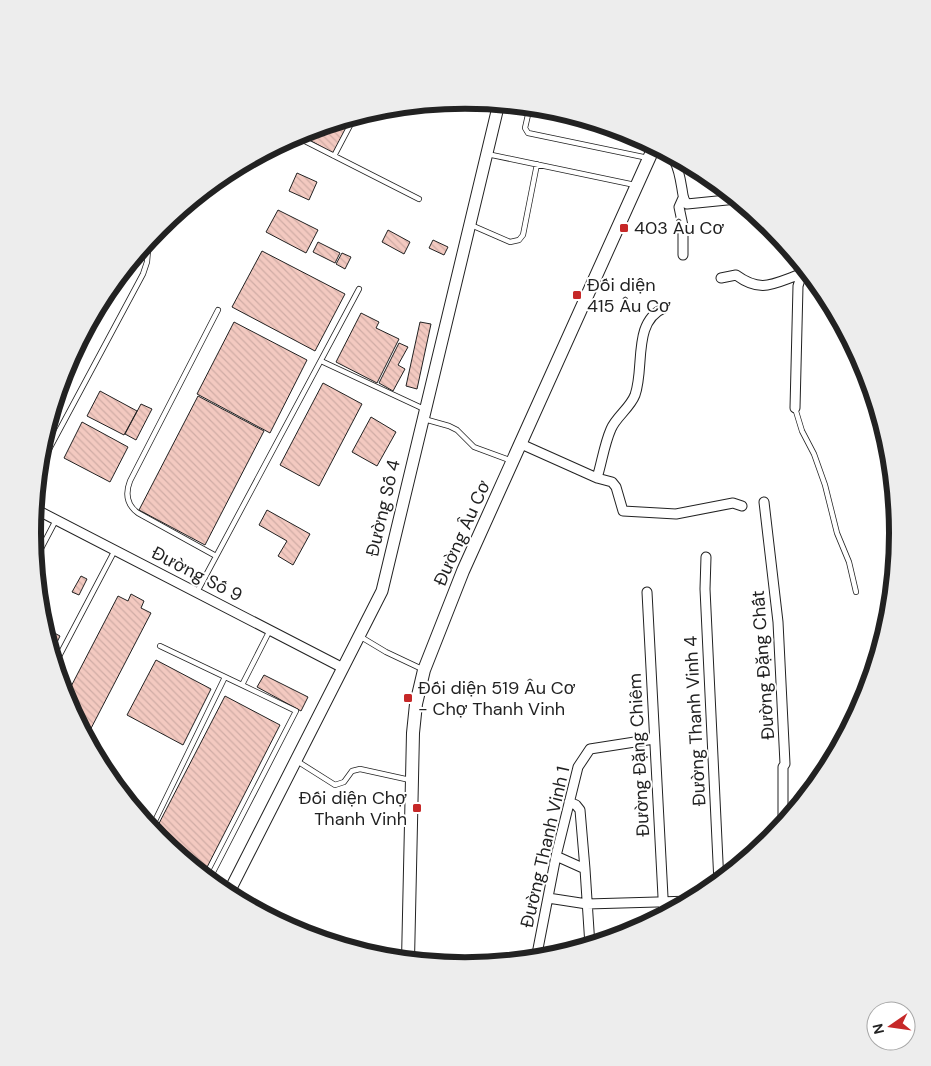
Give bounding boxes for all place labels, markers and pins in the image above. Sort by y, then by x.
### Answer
place label: 403 Âu Cơ [634,216,724,240]
marker: 403 Âu Cơ [618,222,630,234]
place label: Đối diện 415 Âu Cơ [587,273,671,318]
marker: Đối diện 415 Âu Cơ [571,289,583,301]
place label: Đối diện 519 Âu Cơ - Chợ Thanh Vinh [418,676,576,721]
marker: Đối diện 519 Âu Cơ - Chợ Thanh Vinh [402,692,414,704]
place label: Đối diện Chợ Thanh Vinh [299,786,407,831]
marker: Đối diện Chợ Thanh Vinh [411,802,423,814]

